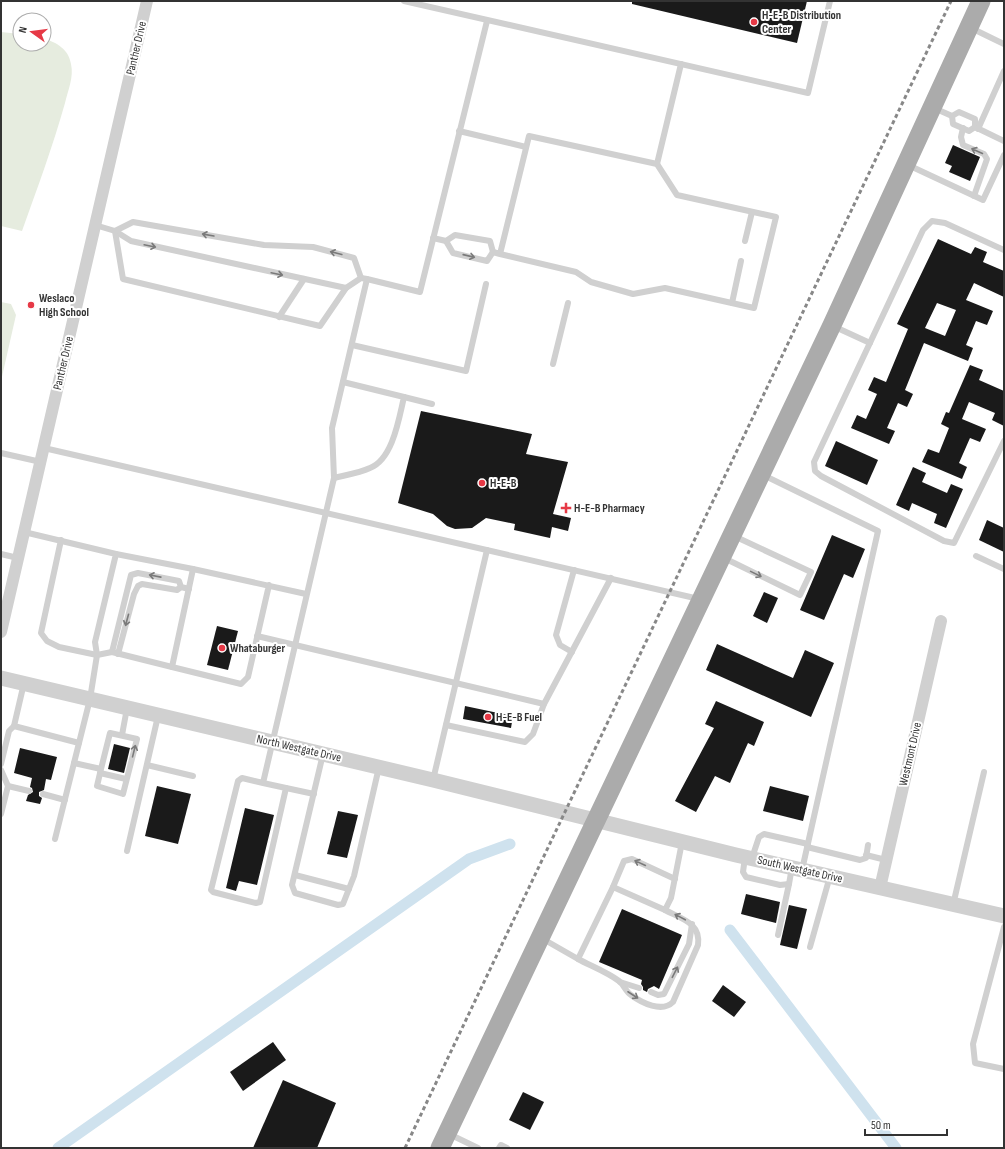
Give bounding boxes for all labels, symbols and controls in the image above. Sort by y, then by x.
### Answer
place label: H-E-B Distribution Center [762,8,841,37]
north arrow [12,12,52,52]
marker: H-E-B Distribution Center [749,17,759,27]
street label: Panther Drive [123,20,150,76]
text: N [16,25,30,34]
one-way arrow [971,147,983,154]
one-way arrow [202,231,215,239]
one-way arrow [144,242,157,250]
one-way arrow [330,249,343,257]
one-way arrow [462,253,475,261]
one-way arrow [271,270,284,278]
place label: Weslaco High School [39,291,89,320]
marker: Weslaco High School [26,300,36,310]
street label: Panther Drive [50,335,77,391]
place label: H-E-B [490,476,517,491]
marker: H-E-B [477,478,487,488]
place label: H-E-B Pharmacy [574,501,645,516]
marker: H-E-B Pharmacy [561,503,571,513]
one-way arrow [750,571,762,578]
one-way arrow [149,572,162,580]
one-way arrow [123,613,131,626]
place label: Whataburger [230,641,285,656]
marker: Whataburger [217,643,227,653]
place label: H-E-B Fuel [496,710,542,725]
marker: H-E-B Fuel [483,712,493,722]
street label: Westmont Drive [896,721,925,787]
street label: North Westgate Drive [255,731,343,766]
one-way arrow [130,745,138,758]
street label: South Westgate Drive [756,852,844,887]
one-way arrow [634,859,646,866]
one-way arrow [674,913,686,921]
one-way arrow [672,966,680,978]
one-way arrow [627,992,639,1000]
scale bar [865,1111,947,1137]
text: 50 m [871,1118,891,1133]

